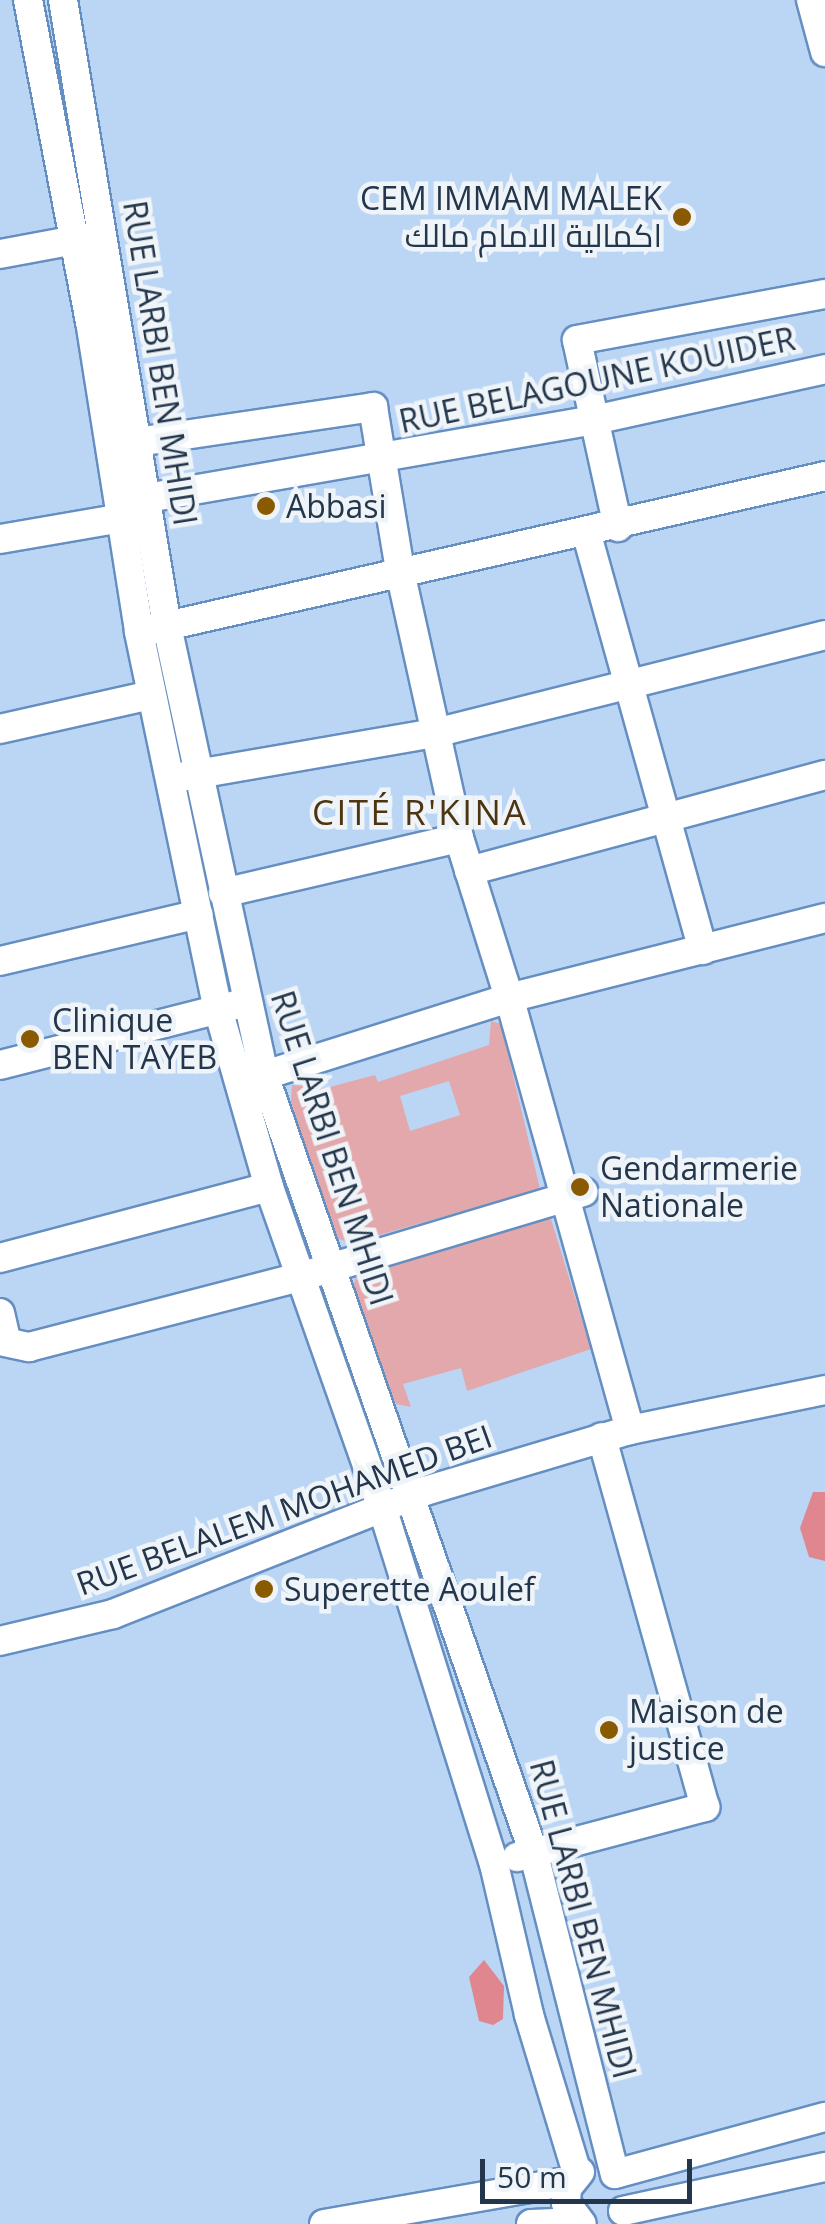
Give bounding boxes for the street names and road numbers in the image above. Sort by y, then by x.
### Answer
street label: RUE LARBI BEN MHIDI [115,198,205,528]
street label: RUE BELAGOUNE KOUIDER [396,319,798,441]
street label: RUE LARBI BEN MHIDI [263,986,401,1310]
street label: RUE BELALEM MOHAMED BEI [71,1417,497,1603]
street label: RUE LARBI BEN MHIDI [522,1756,644,2082]

